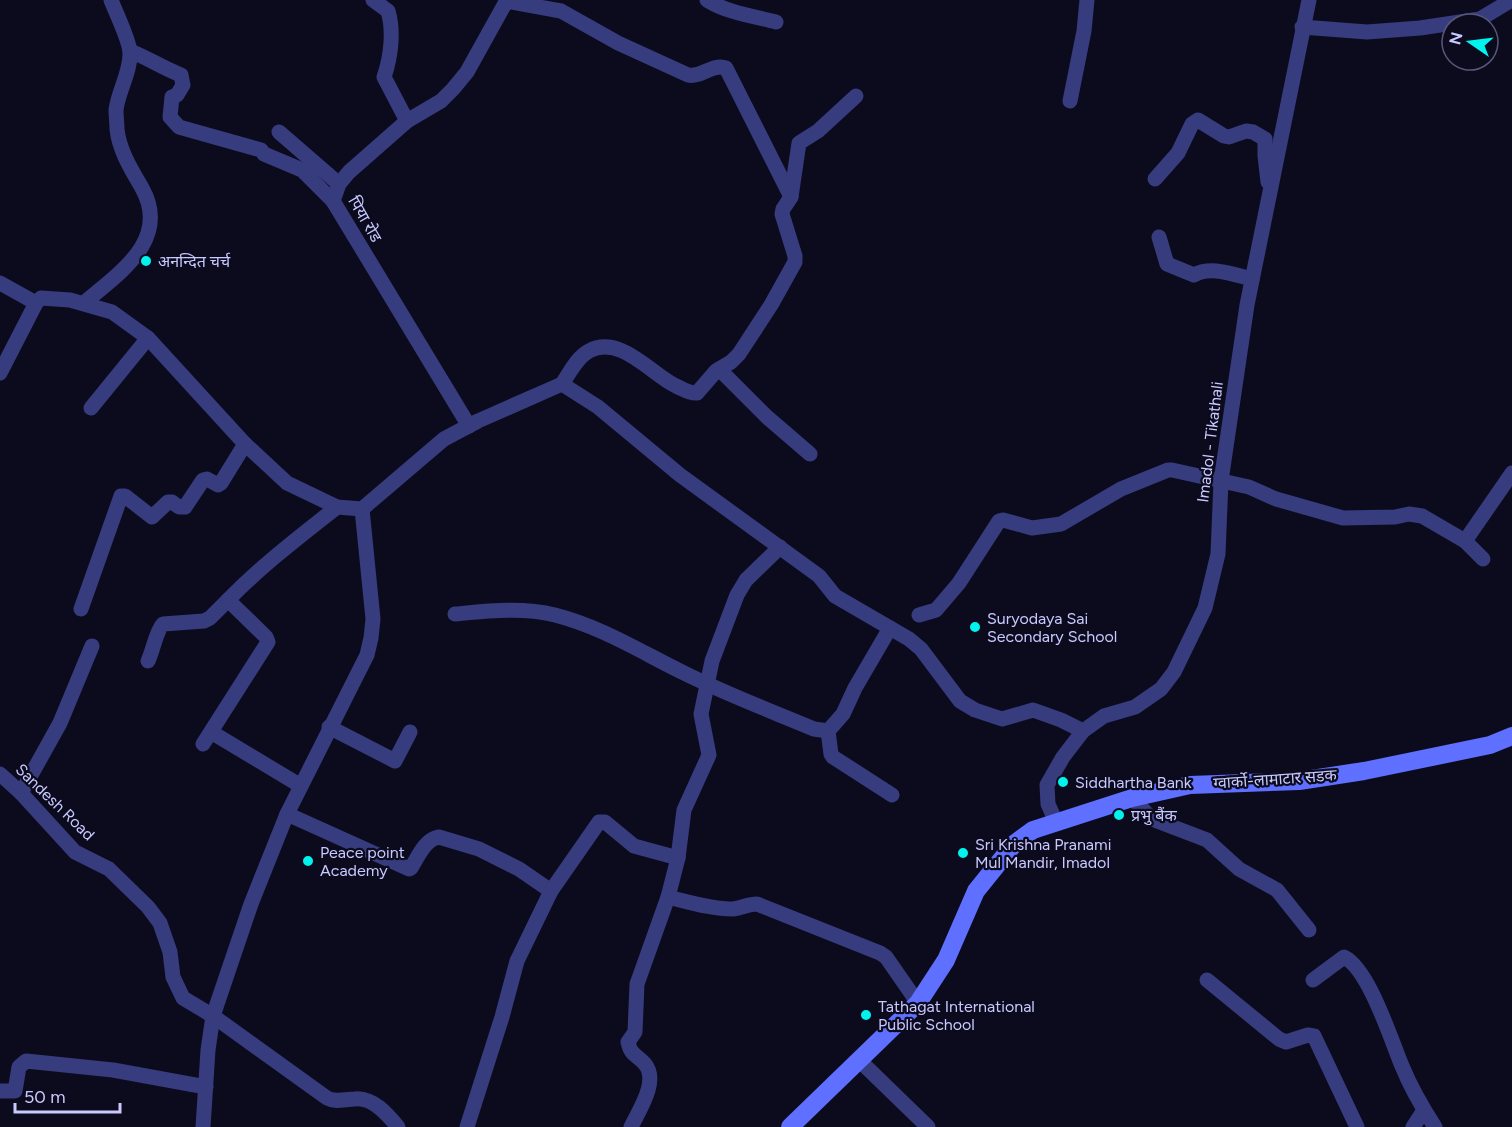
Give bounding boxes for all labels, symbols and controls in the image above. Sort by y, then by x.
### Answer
north arrow [1440,12,1500,72]
text: N [1445,30,1467,47]
street label: पिया रोड [344,193,386,246]
place label: अनन्दित चर्च [158,252,231,271]
marker: अनन्दित चर्च [139,254,153,268]
street label: Imadol - Tikathali [1193,381,1227,503]
place label: Suryodaya Sai Secondary School [987,609,1117,646]
marker: Suryodaya Sai Secondary School [968,620,982,634]
street label: Sandesh Road [12,760,98,844]
street label: ग्वार्को-लामाटार सडक [1213,765,1338,793]
place label: Siddhartha Bank [1075,773,1192,792]
marker: Siddhartha Bank [1056,775,1070,789]
place label: प्रभु बैंक [1131,806,1177,826]
marker: प्रभु बैंक [1112,808,1126,822]
place label: Sri Krishna Pranami Mul Mandir, Imadol [975,835,1111,872]
place label: Peace point Academy [320,843,405,880]
marker: Sri Krishna Pranami Mul Mandir, Imadol [956,846,970,860]
marker: Peace point Academy [301,854,315,868]
place label: Tathagat International Public School [878,997,1035,1034]
marker: Tathagat International Public School [859,1008,873,1022]
scale bar [15,1076,120,1114]
text: 50 m [24,1086,66,1108]

